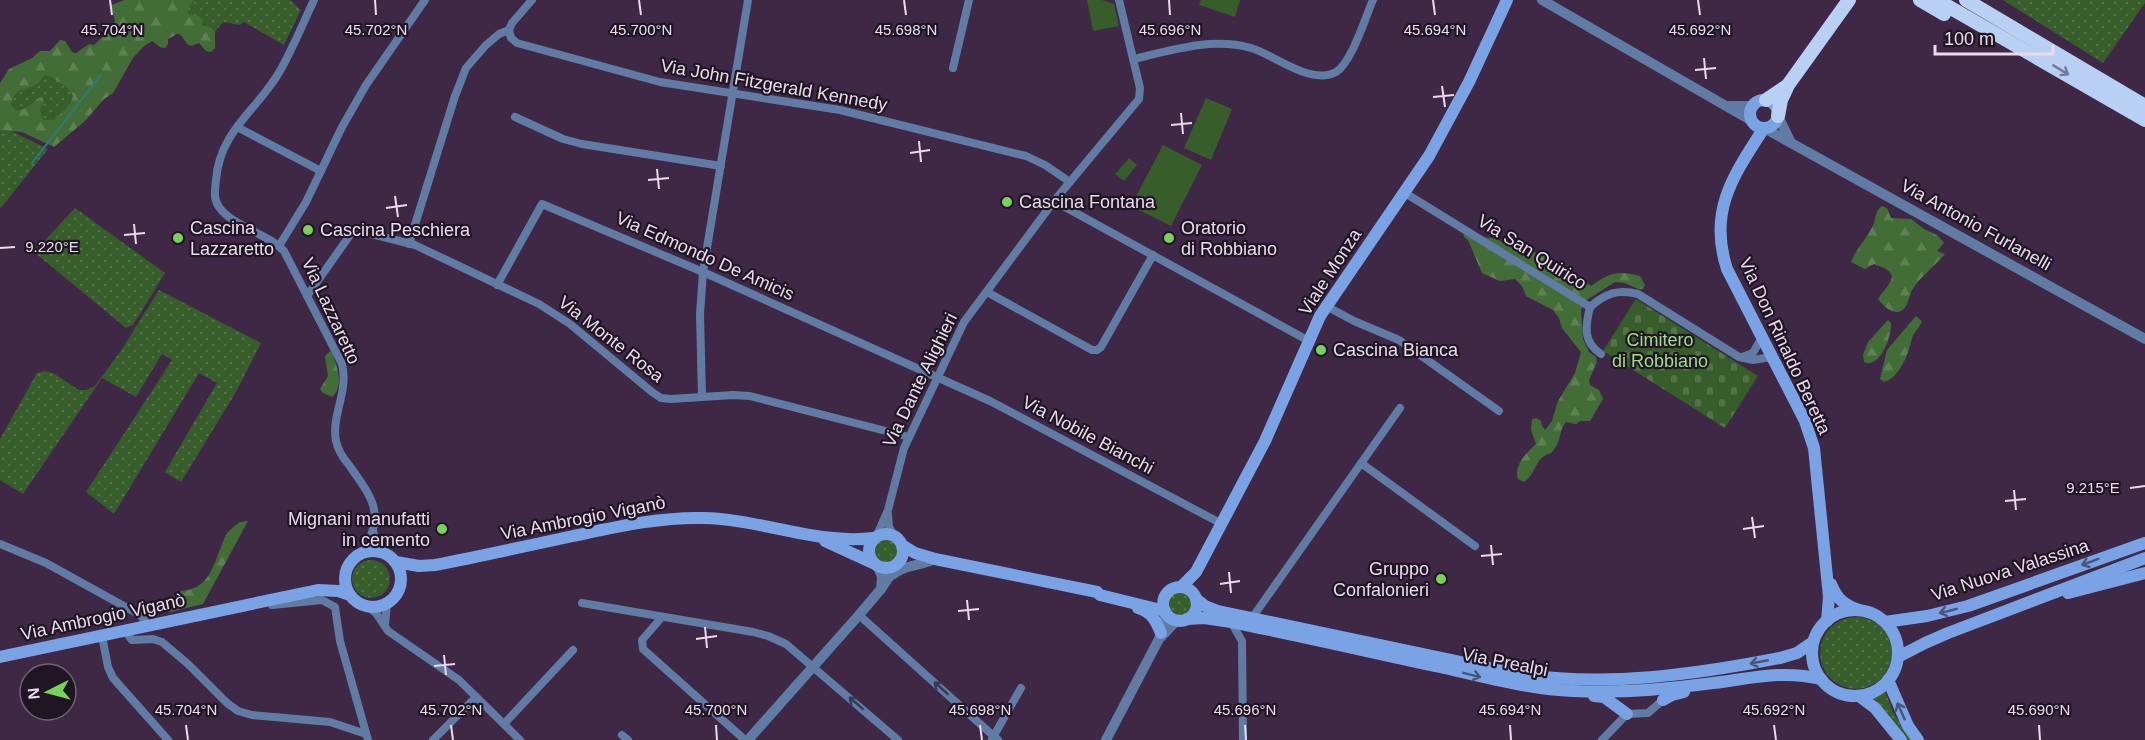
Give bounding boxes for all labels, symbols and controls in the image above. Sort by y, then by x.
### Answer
scale bar [1935,18,2054,56]
text: 45.704°N [81,21,143,38]
text: 45.702°N [345,21,407,38]
text: 45.700°N [610,21,672,38]
text: 45.698°N [875,21,937,38]
text: 45.696°N [1139,21,1201,38]
text: 45.694°N [1404,21,1466,38]
text: 45.692°N [1669,21,1731,38]
text: 100 m [1944,29,1994,49]
street label: Via John Fitzgerald Kennedy [659,55,889,115]
one-way arrow [2052,65,2069,77]
street label: Via Antonio Furlanelli [1897,175,2055,275]
place label: Cascina Fontana [1019,192,1156,212]
marker: Cascina Fontana [1000,195,1014,209]
street label: Via Edmondo De Amicis [613,208,797,304]
street label: Via San Quirico [1474,210,1590,294]
place label: Cascina Lazzaretto [190,218,274,259]
place label: Oratorio di Robbiano [1181,218,1277,259]
place label: Cascina Peschiera [320,220,471,240]
marker: Cascina Peschiera [301,223,315,237]
street label: Viale Monza [1295,224,1366,319]
marker: Cascina Lazzaretto [171,231,185,245]
marker: Oratorio di Robbiano [1162,231,1176,245]
text: 9.220°E [25,238,79,255]
street label: Via Don Rinaldo Beretta [1735,254,1835,438]
street label: Via Lazzaretto [298,255,364,367]
street label: Via Monte Rosa [555,292,668,387]
street label: Via Dante Alighieri [879,310,961,450]
park label: Cimitero di Robbiano [1612,330,1708,371]
place label: Cascina Bianca [1333,340,1459,360]
marker: Cascina Bianca [1314,343,1328,357]
street label: Via Nobile Bianchi [1019,392,1157,478]
text: 9.215°E [2066,479,2120,496]
street label: Via Ambrogio Viganò [499,492,667,544]
place label: Mignani manufatti in cemento [288,509,430,550]
marker: Mignani manufatti in cemento [435,522,449,536]
street label: Via Nuova Valassina [1929,535,2092,605]
one-way arrow [2081,558,2100,569]
place label: Gruppo Confalonieri [1333,559,1429,600]
marker: Gruppo Confalonieri [1434,572,1448,586]
street label: Via Ambrogio Viganò [19,590,187,644]
one-way arrow [1939,606,1958,618]
street label: Via Prealpi [1461,644,1549,680]
one-way arrow [1750,657,1769,668]
north arrow [18,662,78,722]
one-way arrow [1462,669,1481,681]
one-way arrow [933,681,948,695]
text: N [25,687,43,700]
one-way arrow [849,696,864,710]
text: 45.704°N [155,701,217,718]
text: 45.702°N [420,701,482,718]
text: 45.700°N [685,701,747,718]
text: 45.698°N [949,701,1011,718]
text: 45.696°N [1214,701,1276,718]
text: 45.694°N [1479,701,1541,718]
text: 45.692°N [1743,701,1805,718]
text: 45.690°N [2008,701,2070,718]
one-way arrow [1895,702,1906,720]

